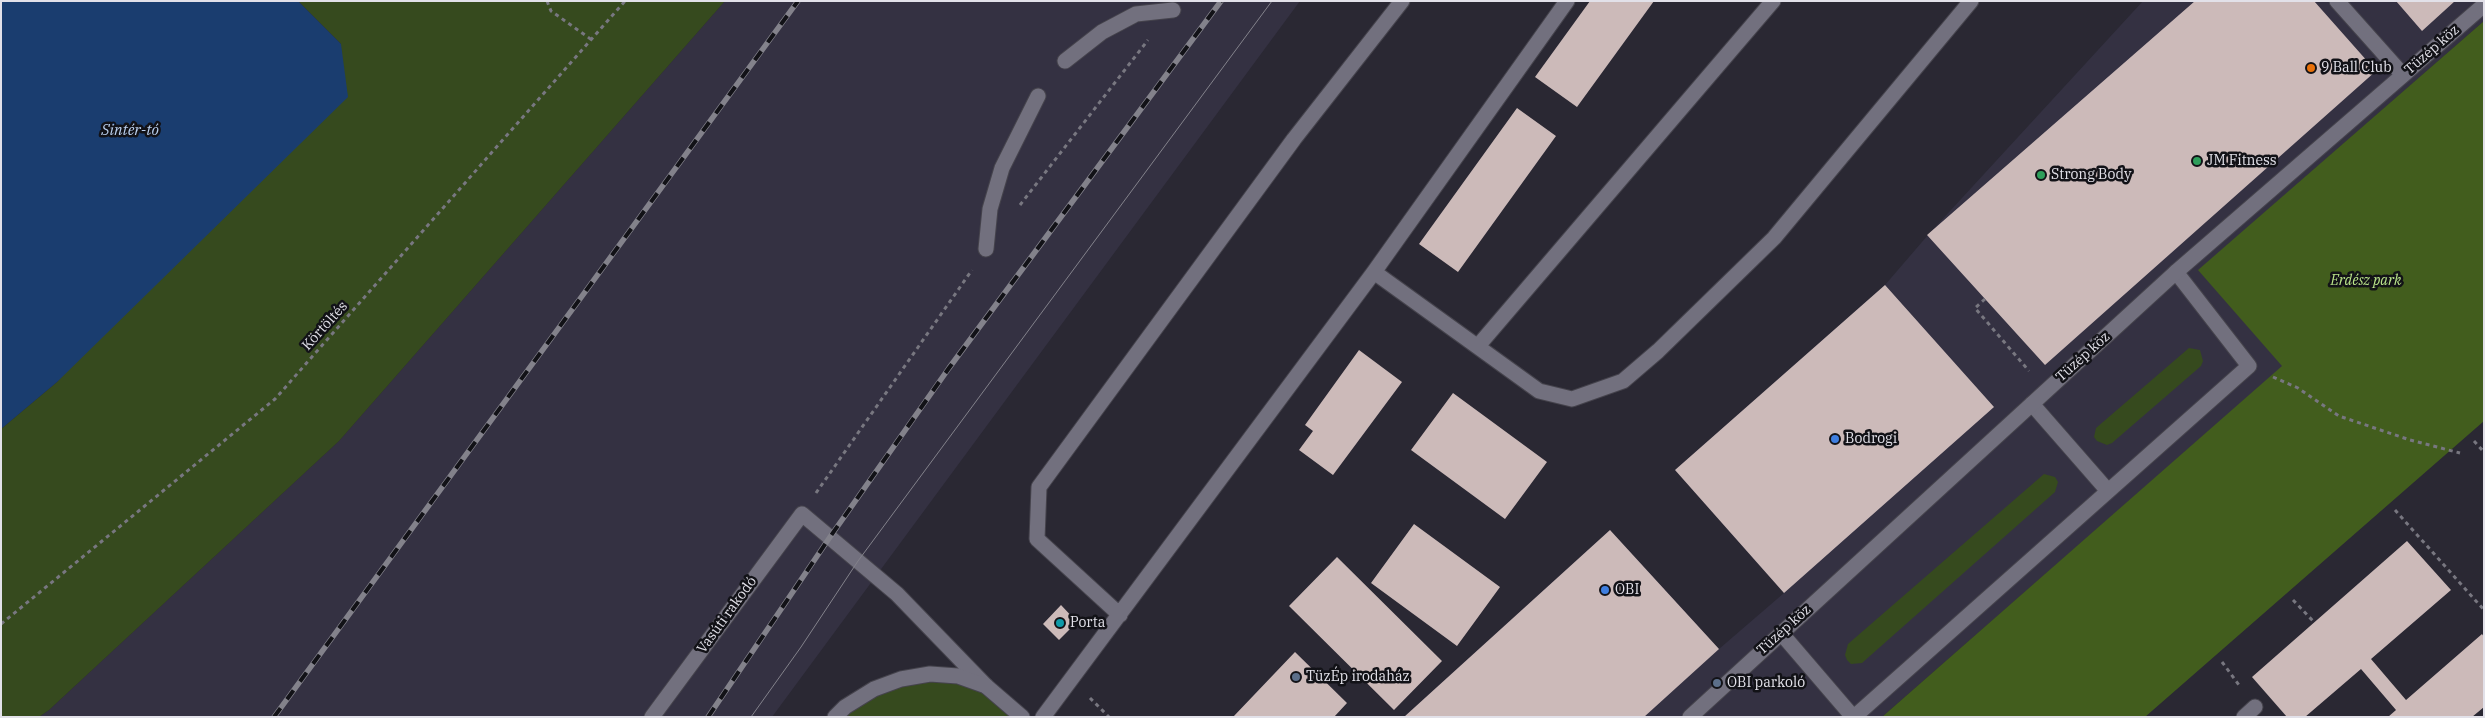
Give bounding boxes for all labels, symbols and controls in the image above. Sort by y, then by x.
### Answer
street label: Tüzép köz [2401,22,2463,78]
place label: 9 Ball Club [2321,60,2392,76]
marker: 9 Ball Club [2305,62,2317,74]
water label: Sintér-tó [101,122,159,140]
place label: JM Fitness [2207,153,2277,169]
marker: JM Fitness [2191,155,2203,167]
place label: Strong Body [2051,167,2131,183]
marker: Strong Body [2035,169,2047,181]
park label: Erdész park [2330,273,2402,289]
street label: Körtöltés [299,298,351,354]
street label: Tüzép köz [2053,328,2113,386]
place label: Bodrogi [1845,431,1897,447]
marker: Bodrogi [1829,433,1841,445]
street label: Vasúti rakodó [694,574,760,656]
place label: OBI [1615,582,1639,598]
marker: OBI [1599,584,1611,596]
street label: Tüzép köz [1754,601,1814,659]
place label: Porta [1070,615,1105,631]
marker: Porta [1054,617,1066,629]
place label: TüzÉp irodaház [1306,669,1410,685]
marker: TüzÉp irodaház [1290,671,1302,683]
place label: OBI parkoló [1727,675,1805,691]
marker: OBI parkoló [1711,677,1723,689]

